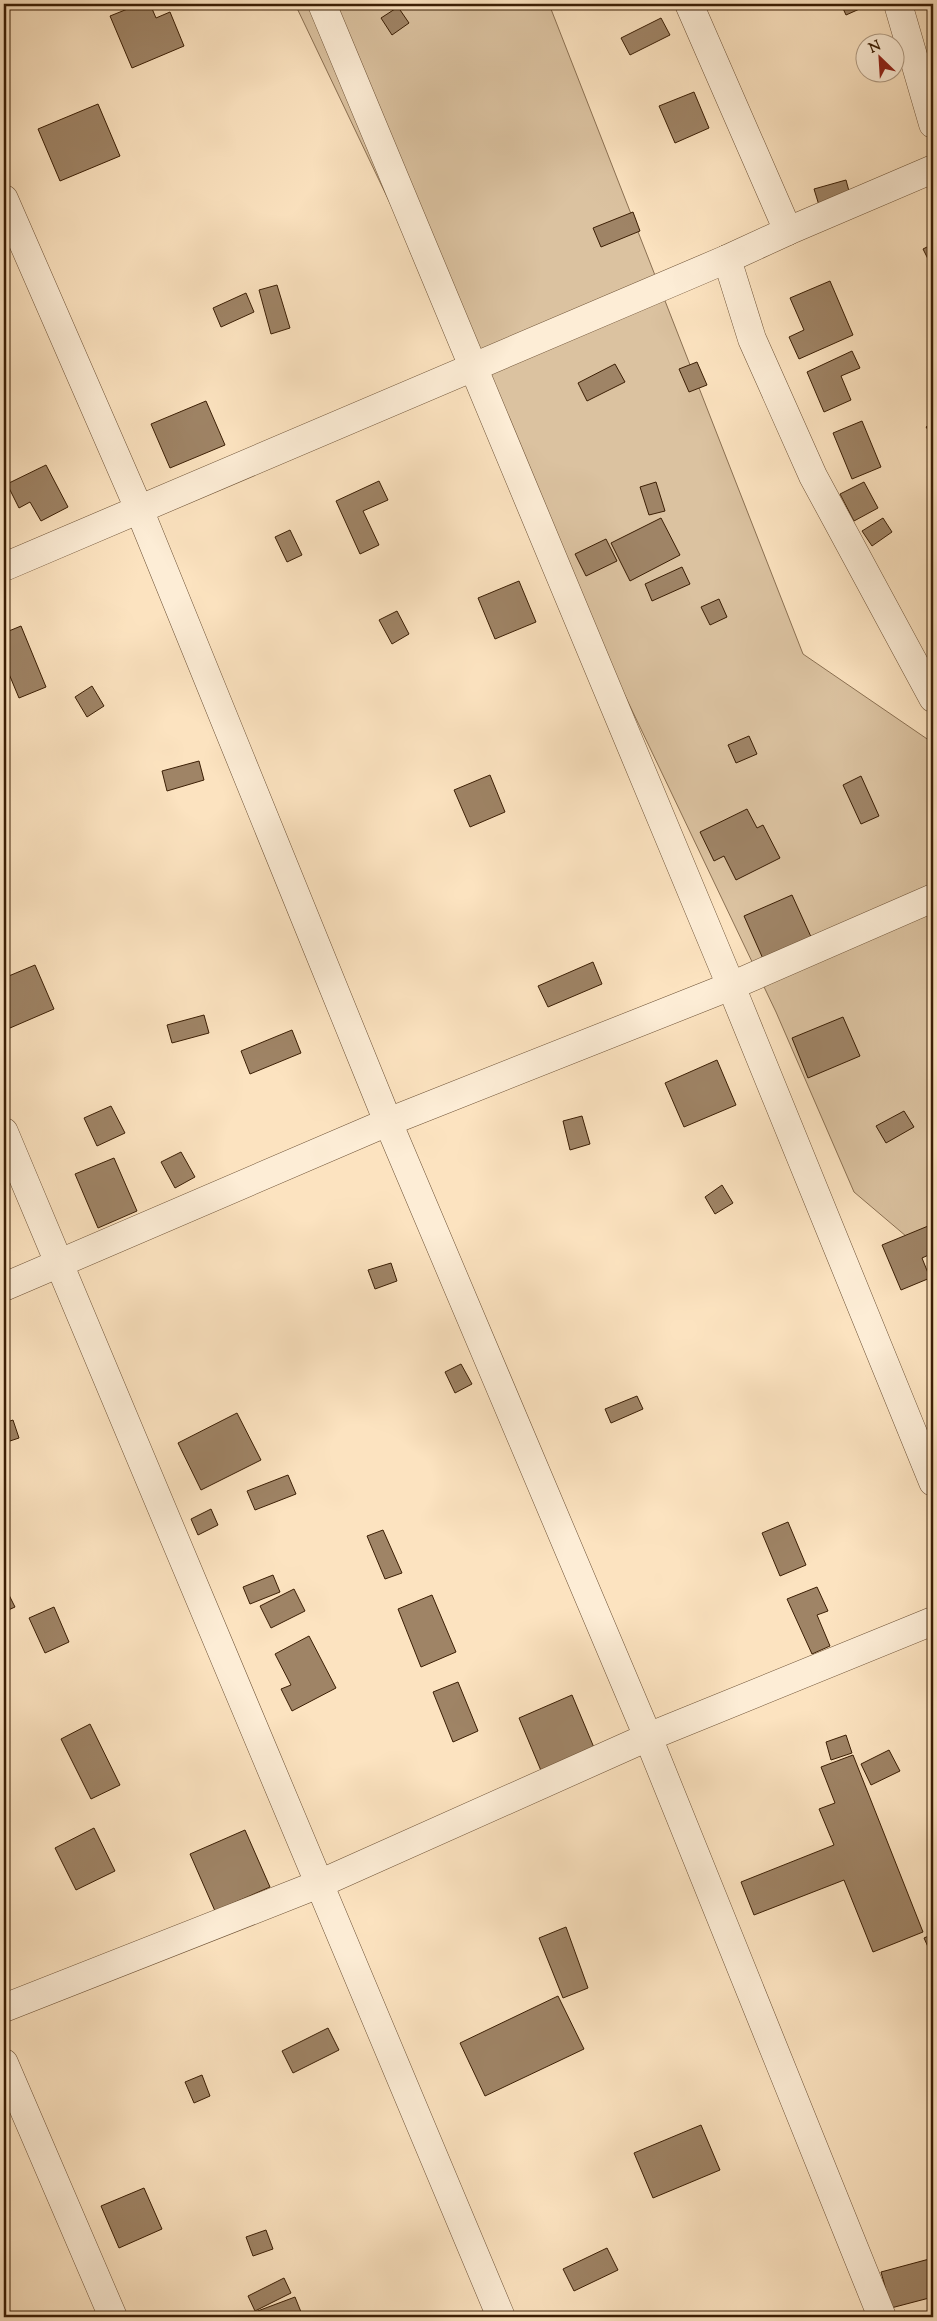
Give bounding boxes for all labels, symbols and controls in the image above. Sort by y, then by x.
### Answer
north arrow [854,32,904,82]
text: N [866,37,885,59]

